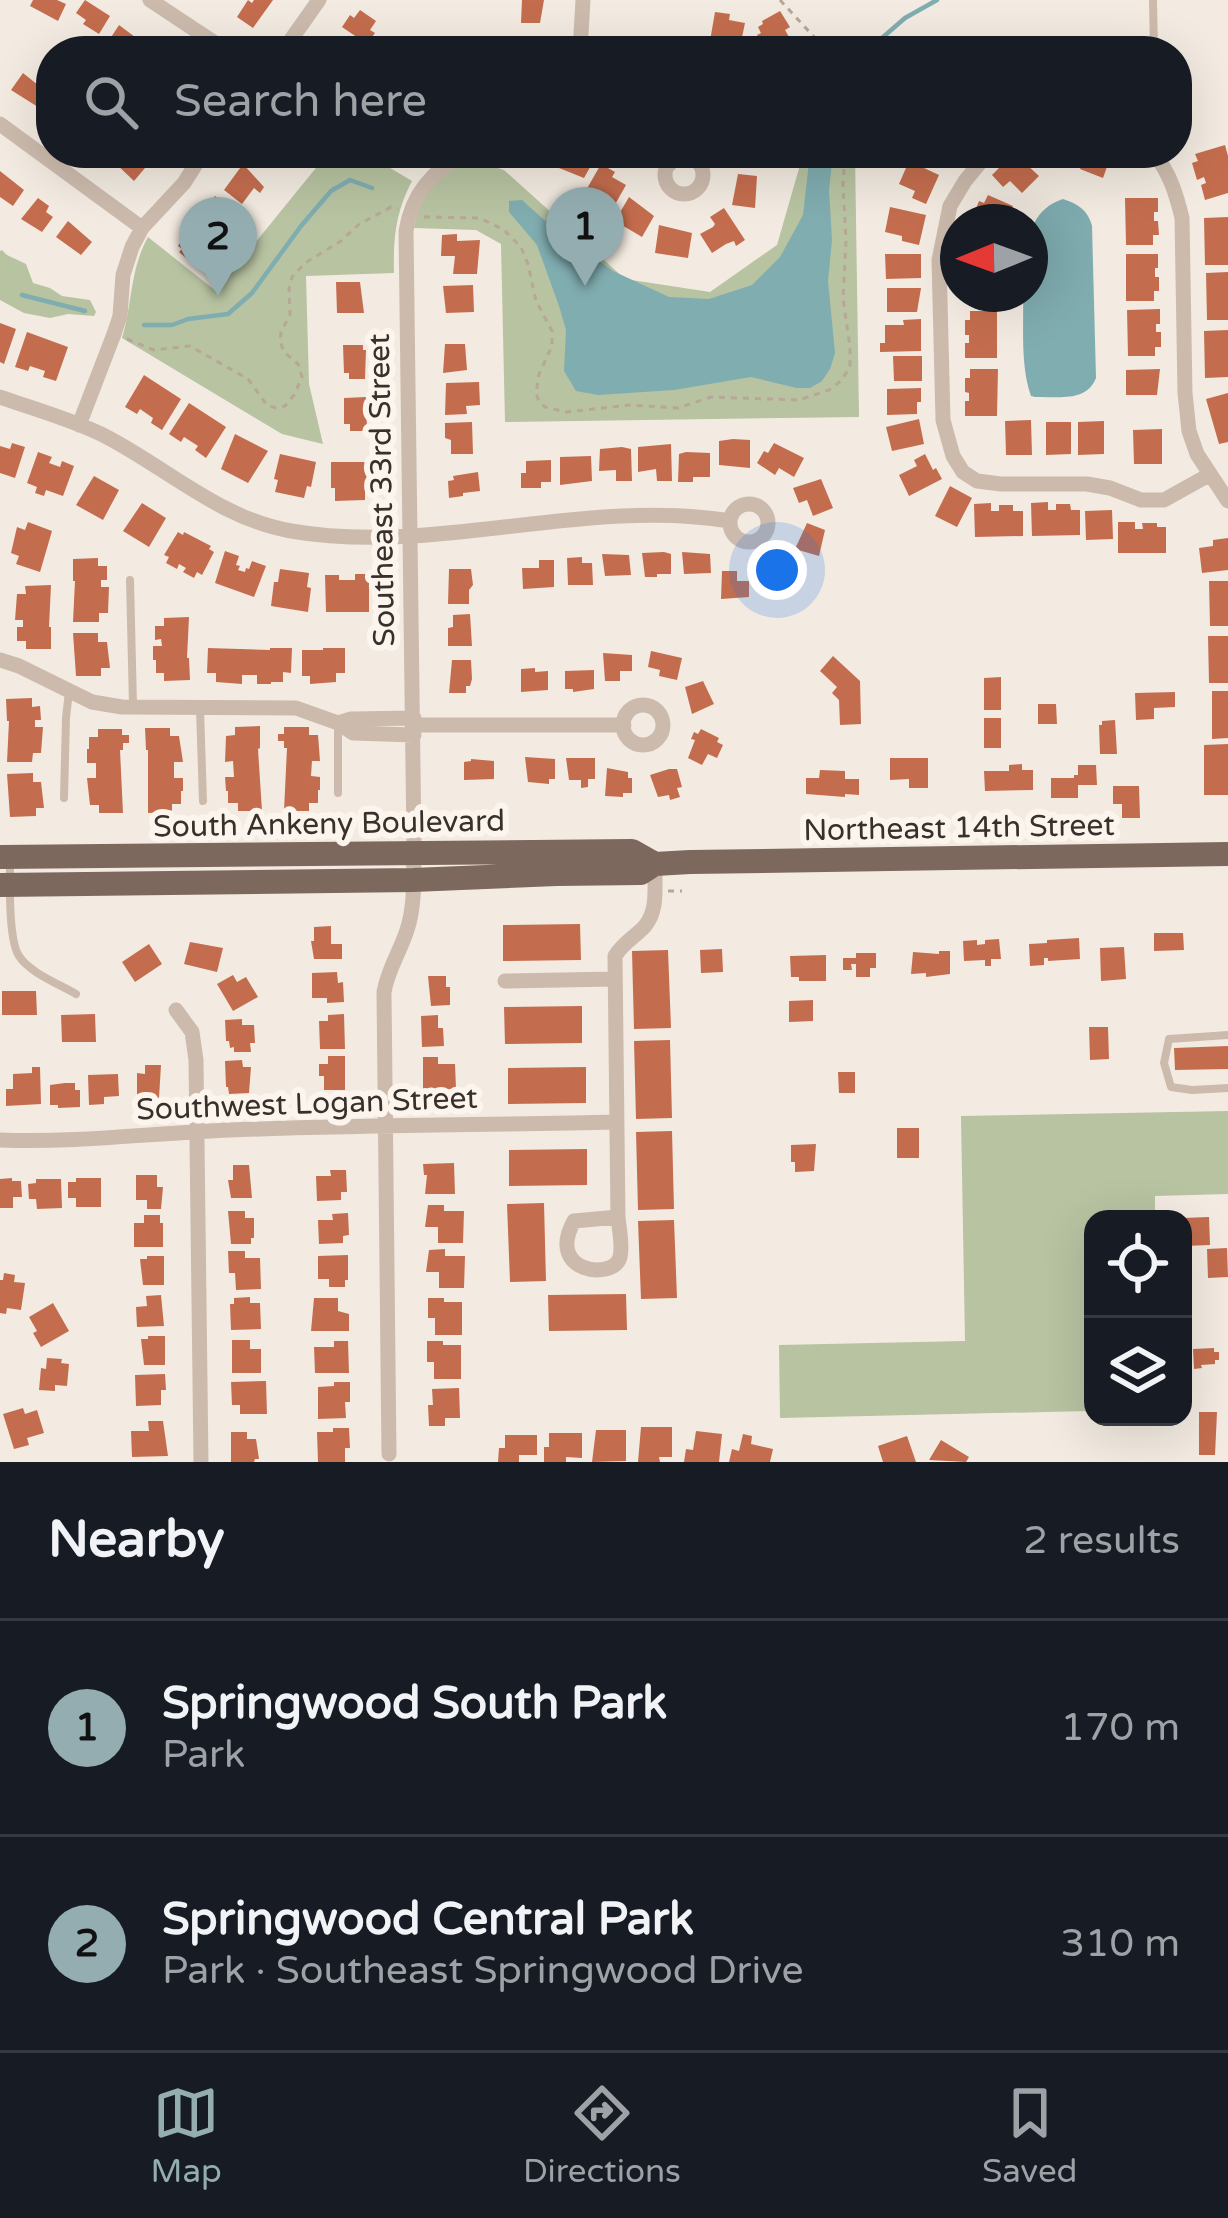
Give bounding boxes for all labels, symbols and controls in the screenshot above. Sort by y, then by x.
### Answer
search box [36,36,1192,168]
icon: search [78,69,144,135]
text: Search here [174,75,427,129]
pin: 1 [546,187,624,286]
pin: 2 [179,197,257,296]
north arrow [940,204,1048,312]
street label: Southeast 33rd Street [361,333,403,647]
your location [747,540,807,600]
street label: South Ankeny Boulevard [153,802,505,846]
street label: Northeast 14th Street [803,807,1115,849]
street label: Southwest Logan Street [136,1080,478,1128]
map controls [1084,1210,1192,1426]
button: locate [1084,1210,1192,1318]
button: layers [1084,1318,1192,1426]
text: Nearby [48,1509,225,1571]
text: 2 results [1023,1517,1180,1564]
text: Springwood South Park [162,1677,667,1731]
text: 1 [75,1704,99,1751]
text: 170 m [1061,1704,1180,1751]
text: Park [162,1731,245,1778]
text: Springwood Central Park [162,1893,694,1947]
text: 2 [75,1920,99,1967]
text: 310 m [1061,1920,1180,1967]
text: Park · Southeast Springwood Drive [162,1947,804,1994]
tab: Map [151,2080,222,2191]
tab: Directions [523,2080,681,2191]
tab: Saved [982,2080,1077,2191]

